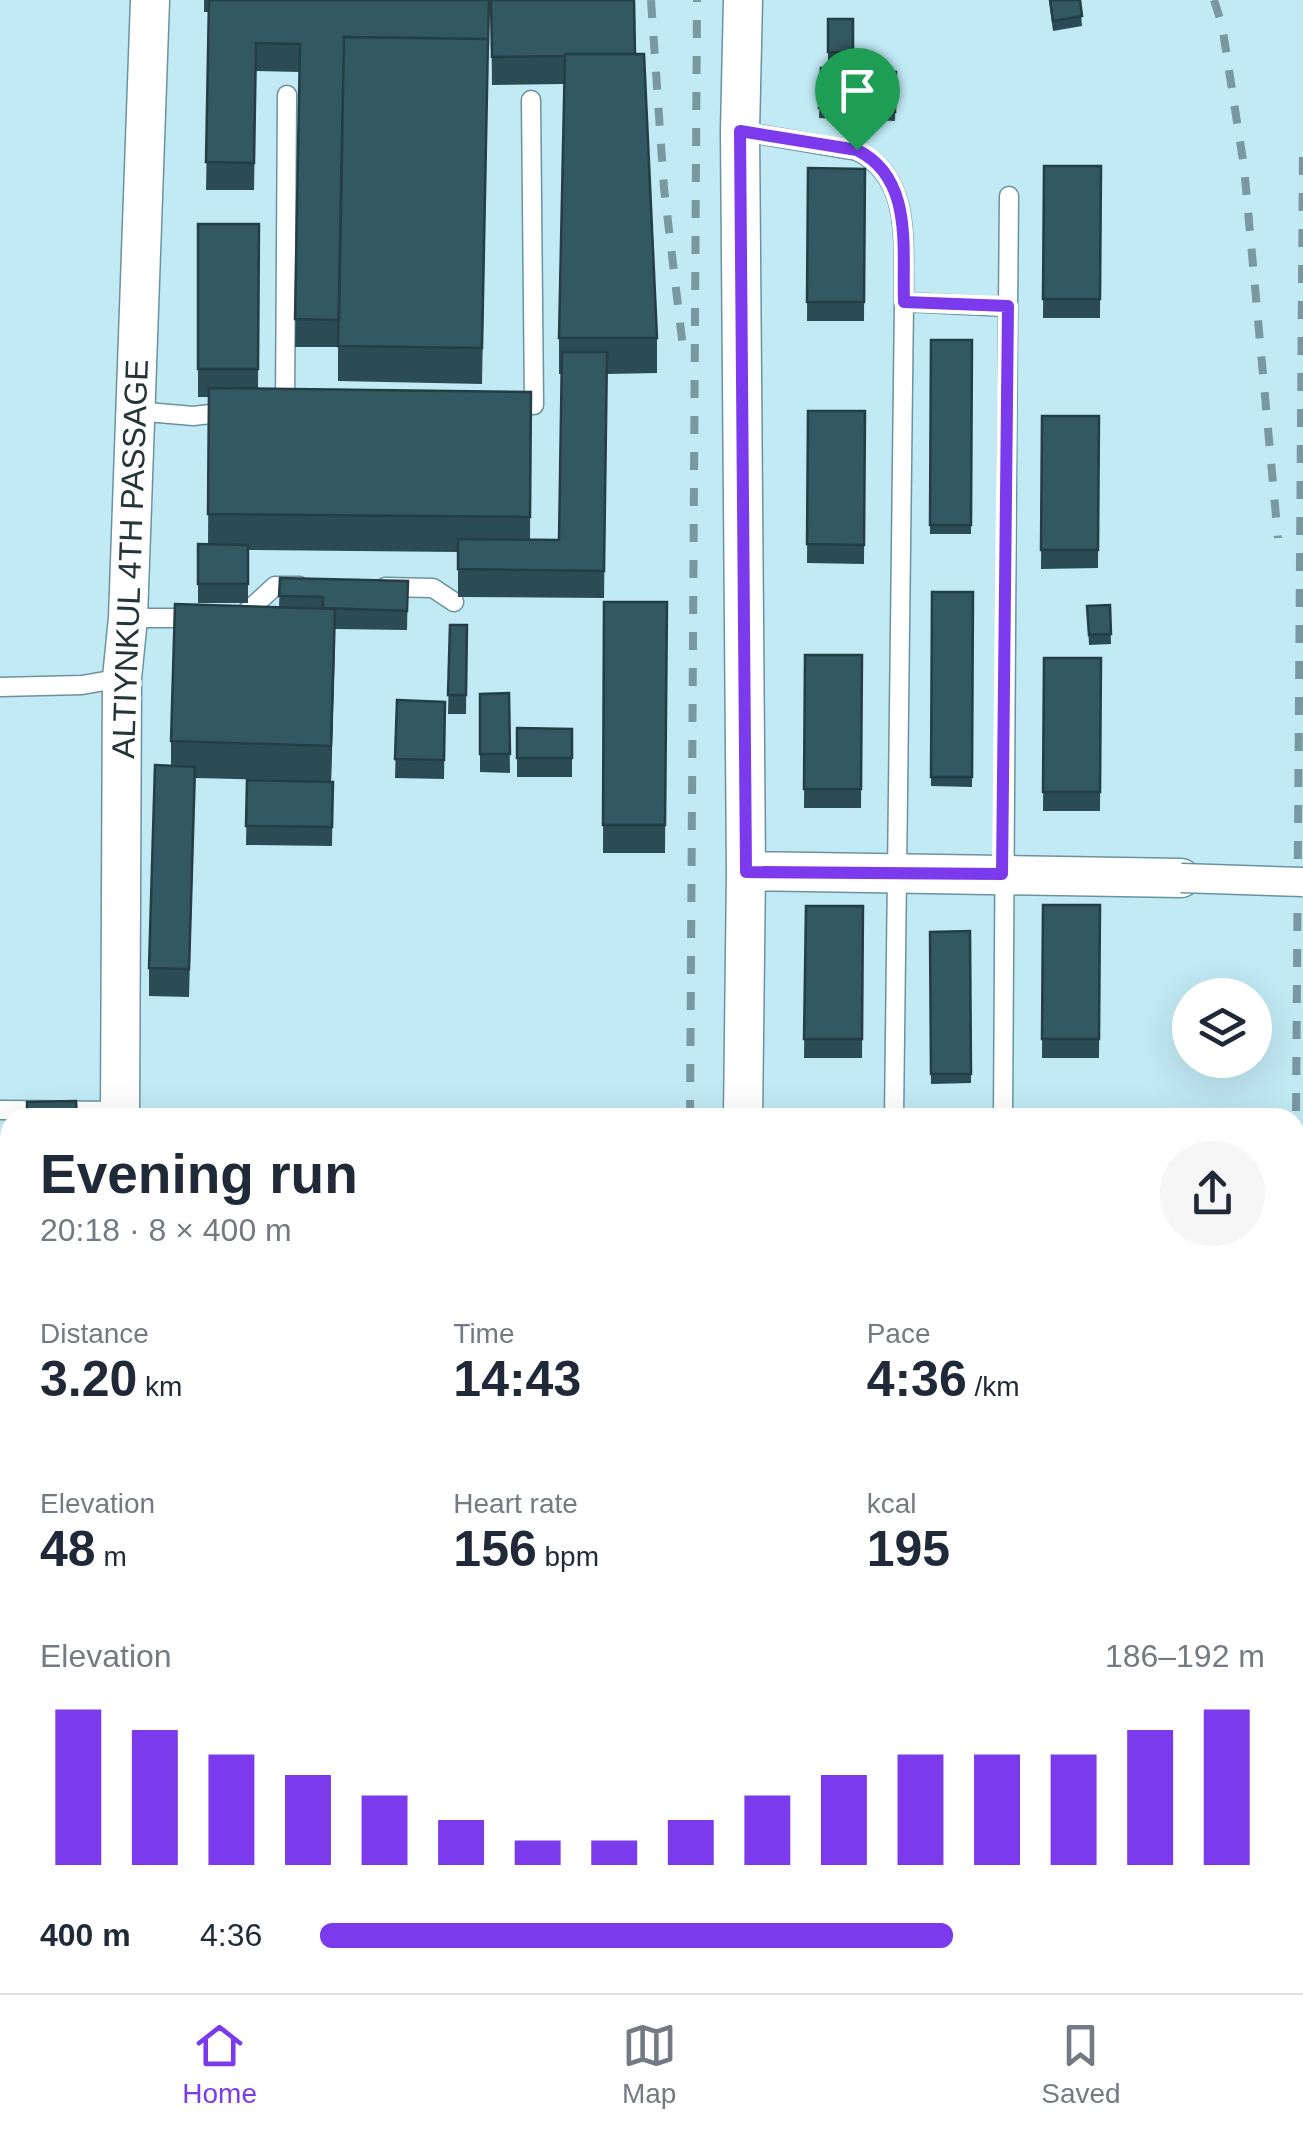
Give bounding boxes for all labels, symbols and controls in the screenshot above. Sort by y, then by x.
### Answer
pin [815,48,900,151]
icon: arrive [830,63,885,118]
street label: ALTIYNKUL 4TH PASSAGE [105,359,155,759]
map controls [1172,978,1272,1078]
button: layers [1172,978,1272,1078]
button: share [1160,1141,1265,1246]
text: Evening run [40,1143,358,1205]
text: 20:18 · 8 × 400 m [40,1212,292,1248]
text: Distance [40,1318,149,1349]
text: Time [453,1318,515,1349]
text: Pace [867,1318,930,1349]
text: 3.20 [40,1351,137,1407]
text: 14:43 [453,1351,581,1407]
text: 4:36 [867,1351,967,1407]
text: km [137,1371,182,1402]
text: /km [967,1371,1020,1402]
text: Elevation [40,1488,155,1519]
text: Heart rate [453,1488,578,1519]
text: kcal [867,1488,916,1519]
text: 48 [40,1521,96,1577]
text: 156 [453,1521,537,1577]
text: 195 [867,1521,950,1577]
text: m [96,1541,127,1572]
text: bpm [537,1541,599,1572]
text: Elevation [40,1638,172,1674]
text: 186–192 m [1105,1638,1265,1674]
text: 400 m [40,1917,131,1953]
text: 4:36 [200,1917,262,1953]
tab: Home [182,2018,257,2110]
tab: Map [622,2018,677,2110]
tab: Saved [1041,2018,1121,2110]

